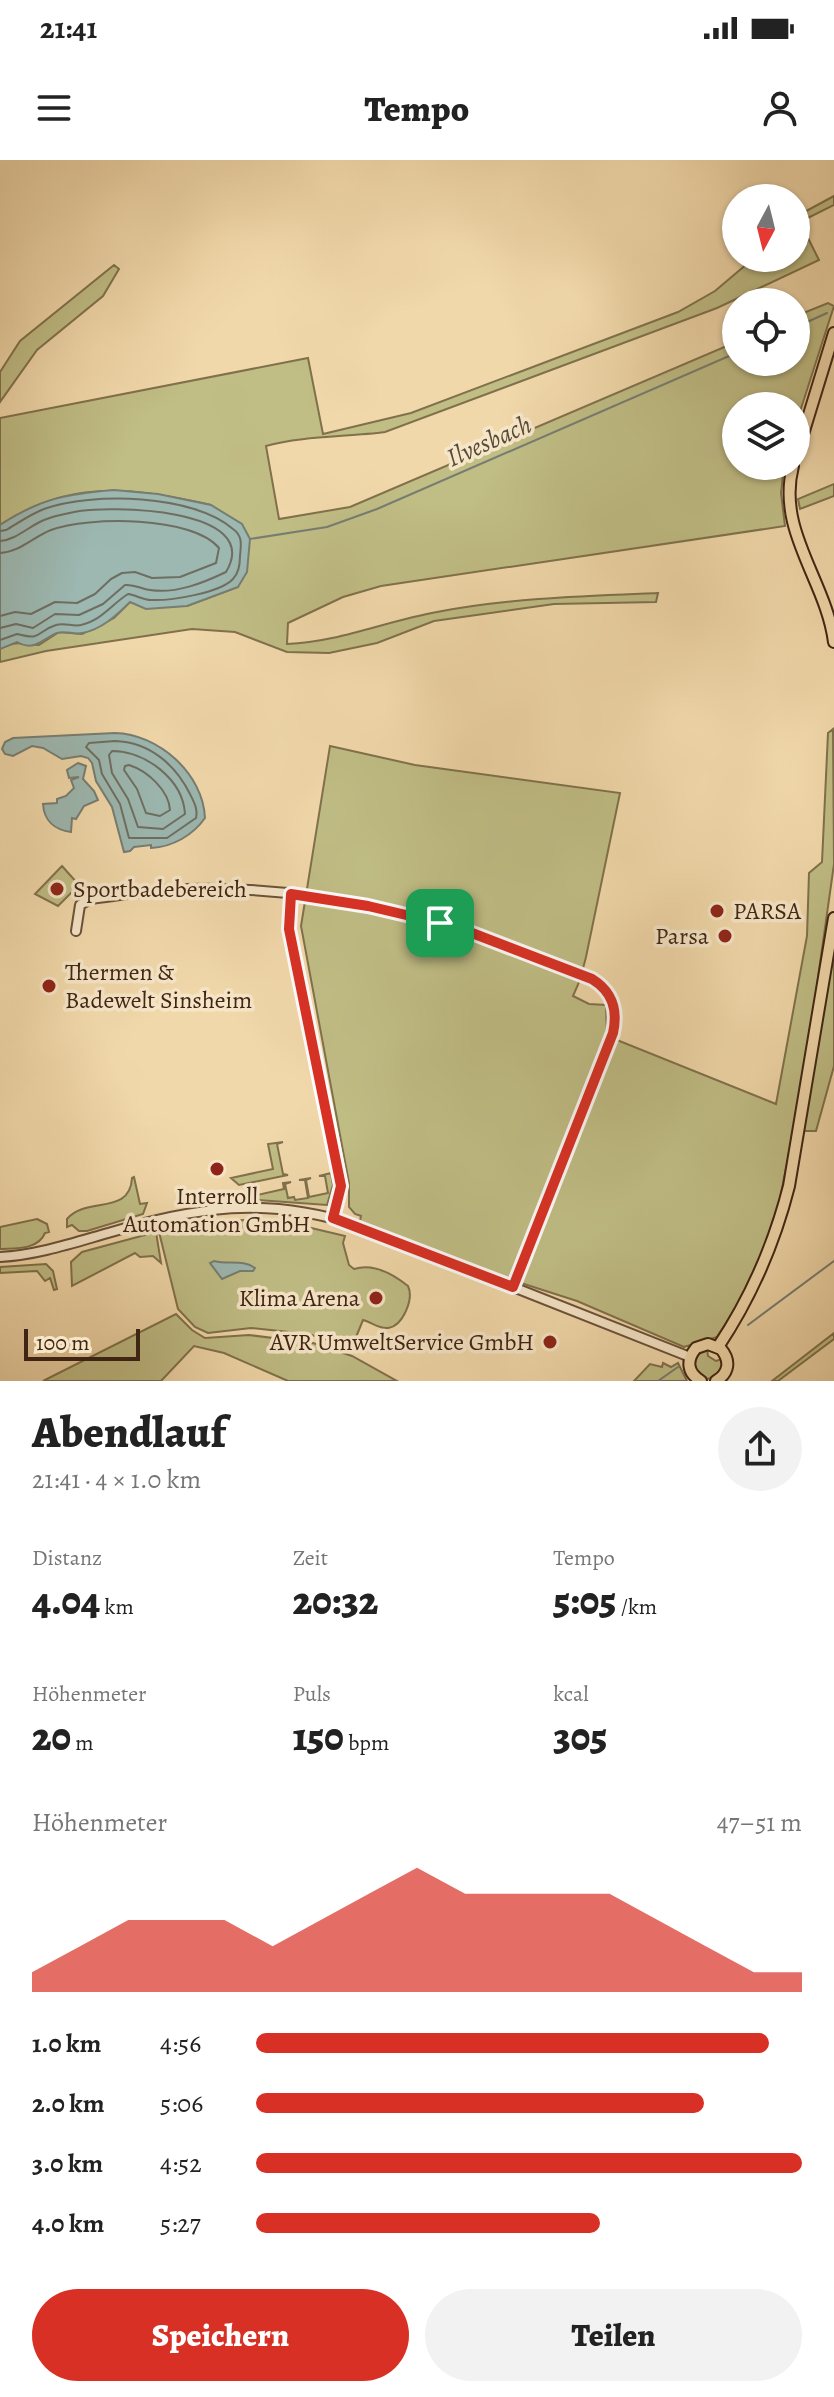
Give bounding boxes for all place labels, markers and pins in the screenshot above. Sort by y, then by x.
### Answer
place label: Sportbadebereich [73,873,247,905]
marker: Sportbadebereich [48,880,66,898]
pin [406,889,474,957]
place label: PARSA [733,895,802,927]
marker: PARSA [708,902,726,920]
place label: Parsa [655,920,710,952]
marker: Parsa [716,927,734,945]
place label: Thermen & Badewelt Sinsheim [65,956,252,1016]
marker: Thermen & Badewelt Sinsheim [40,977,58,995]
marker: Interroll Automation GmbH [208,1160,226,1178]
place label: Interroll Automation GmbH [122,1180,311,1240]
place label: Klima Arena [239,1282,361,1314]
marker: Klima Arena [367,1289,385,1307]
place label: AVR UmweltService GmbH [269,1326,534,1358]
marker: AVR UmweltService GmbH [541,1333,559,1351]

